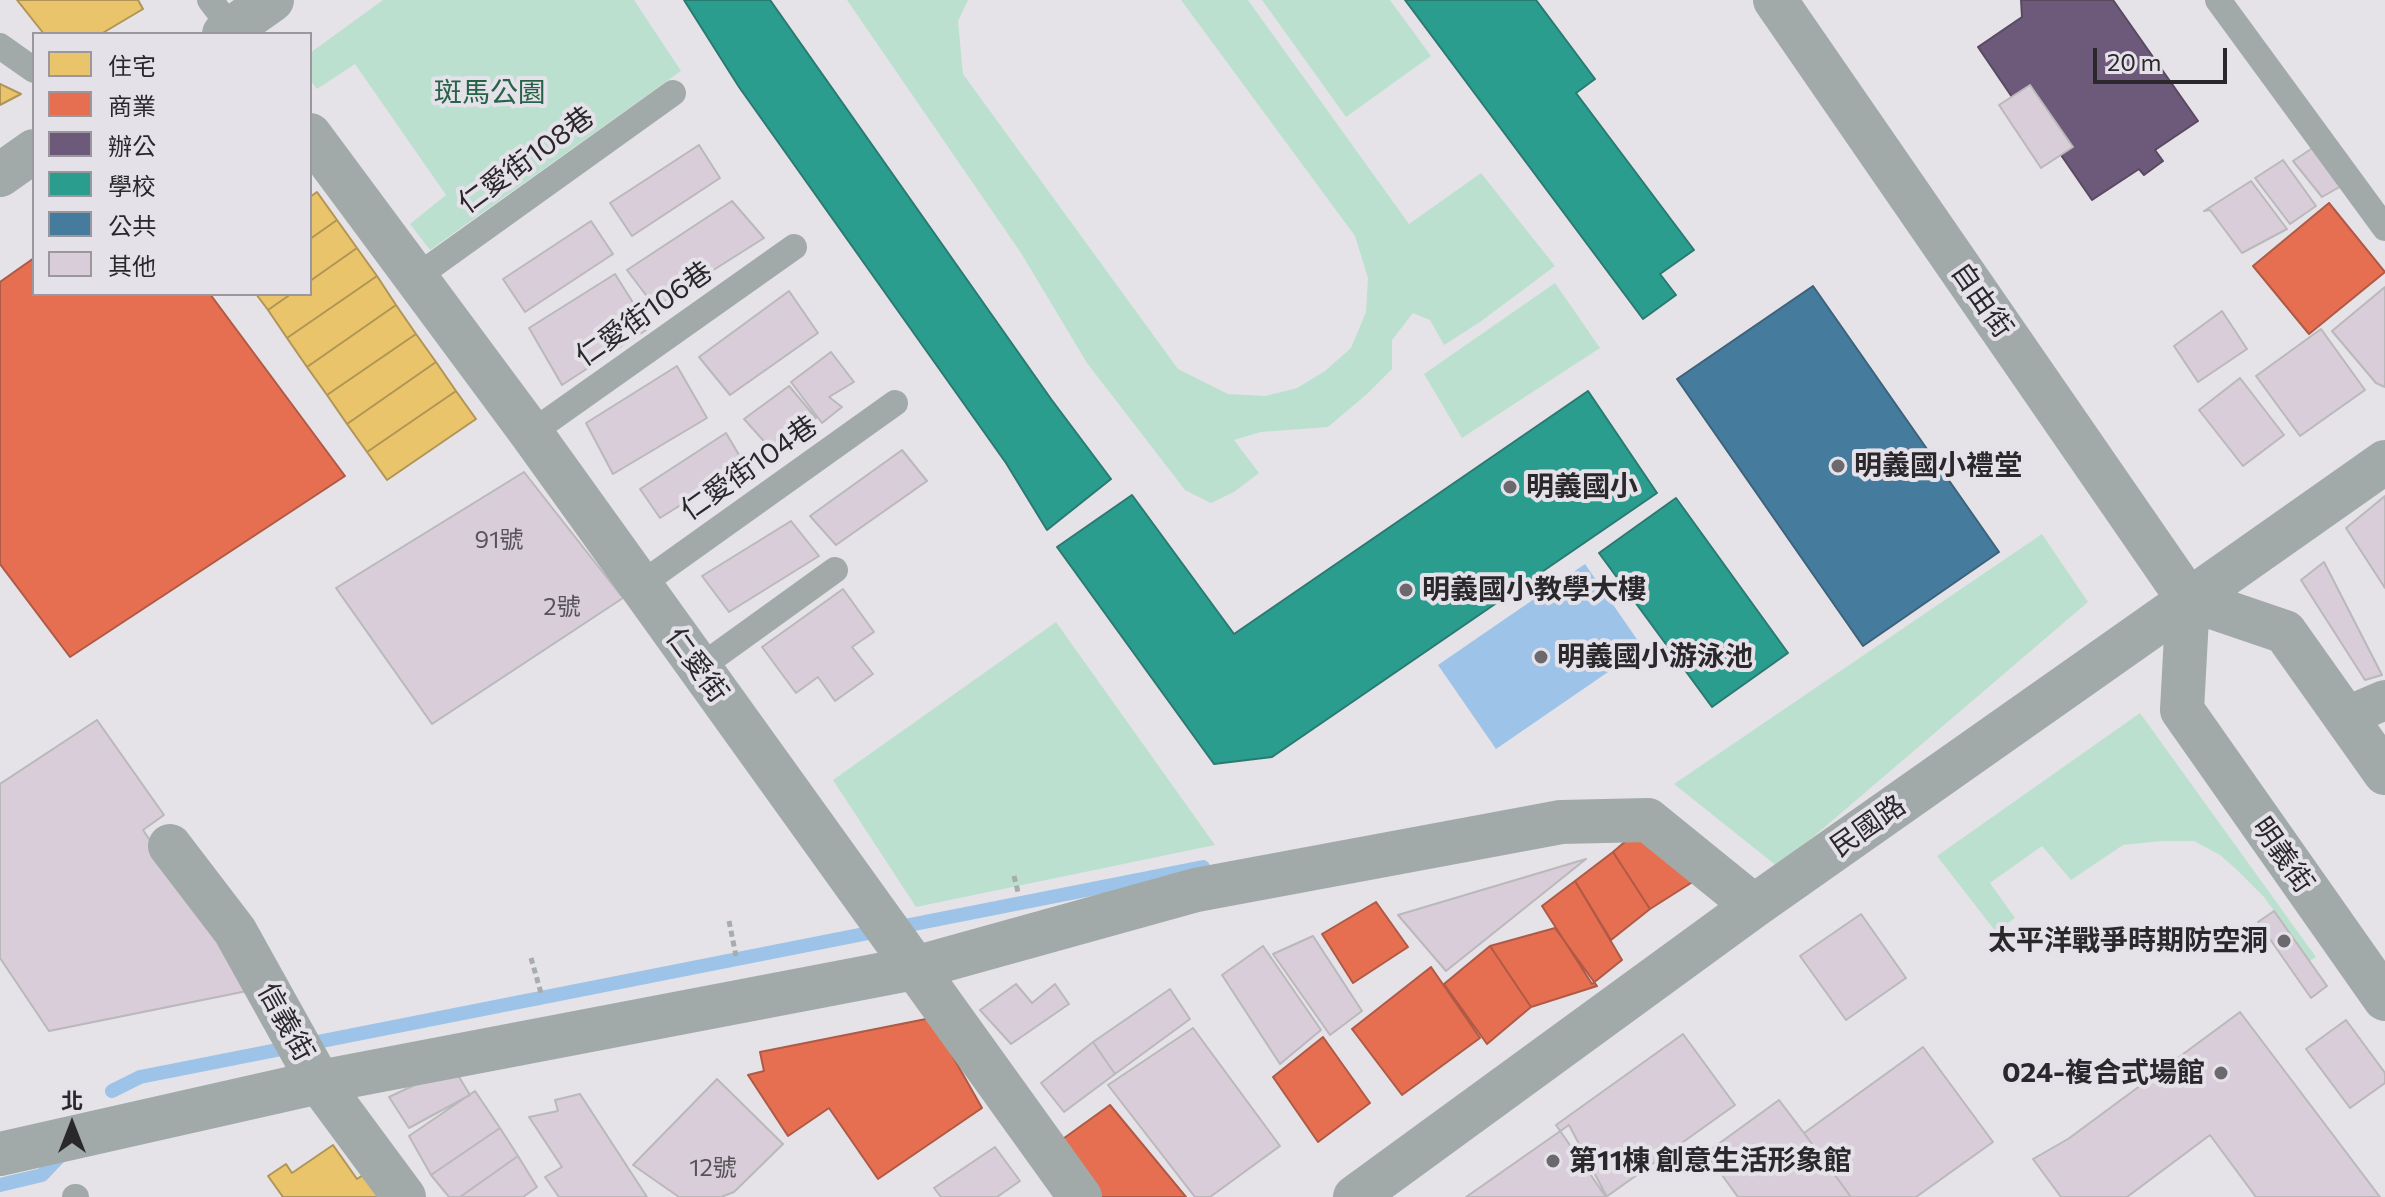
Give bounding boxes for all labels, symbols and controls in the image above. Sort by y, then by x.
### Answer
legend [32,32,312,296]
scale bar [2097,32,2231,82]
text: 20 m [2107,47,2161,76]
text: 住宅 [108,51,156,80]
park label: 斑馬公園 [434,76,546,110]
text: 商業 [108,91,156,120]
street label: 仁愛街108巷 [452,100,600,220]
text: 辦公 [108,131,156,160]
text: 學校 [108,171,156,200]
text: 公共 [108,211,156,240]
text: 其他 [108,251,156,280]
street label: 仁愛街106巷 [569,255,719,373]
street label: 自由街 [1944,256,2020,344]
street label: 仁愛街104巷 [674,409,824,527]
place label: 明義國小禮堂 [1854,449,2022,483]
marker: 明義國小禮堂 [1829,457,1847,475]
place label: 明義國小 [1526,470,1638,504]
marker: 明義國小 [1501,478,1519,496]
house number: 91號 [475,526,523,554]
place label: 明義國小教學大樓 [1422,573,1646,607]
marker: 明義國小教學大樓 [1397,581,1415,599]
house number: 2號 [543,593,581,621]
street label: 仁愛街 [659,621,735,709]
place label: 明義國小游泳池 [1557,640,1753,674]
marker: 明義國小游泳池 [1532,648,1550,666]
street label: 民國路 [1824,788,1912,864]
street label: 明義街 [2245,811,2321,899]
place label: 太平洋戰爭時期防空洞 [1988,924,2268,958]
marker: 太平洋戰爭時期防空洞 [2275,932,2293,950]
street label: 信義街 [251,977,321,1067]
place label: 024-複合式場館 [2002,1056,2205,1090]
marker: 024-複合式場館 [2212,1064,2230,1082]
north arrow [32,1085,112,1165]
text: 北 [61,1087,83,1114]
place label: 第11棟 創意生活形象館 [1569,1144,1852,1178]
marker: 第11棟 創意生活形象館 [1544,1152,1562,1170]
house number: 12號 [689,1154,737,1182]

